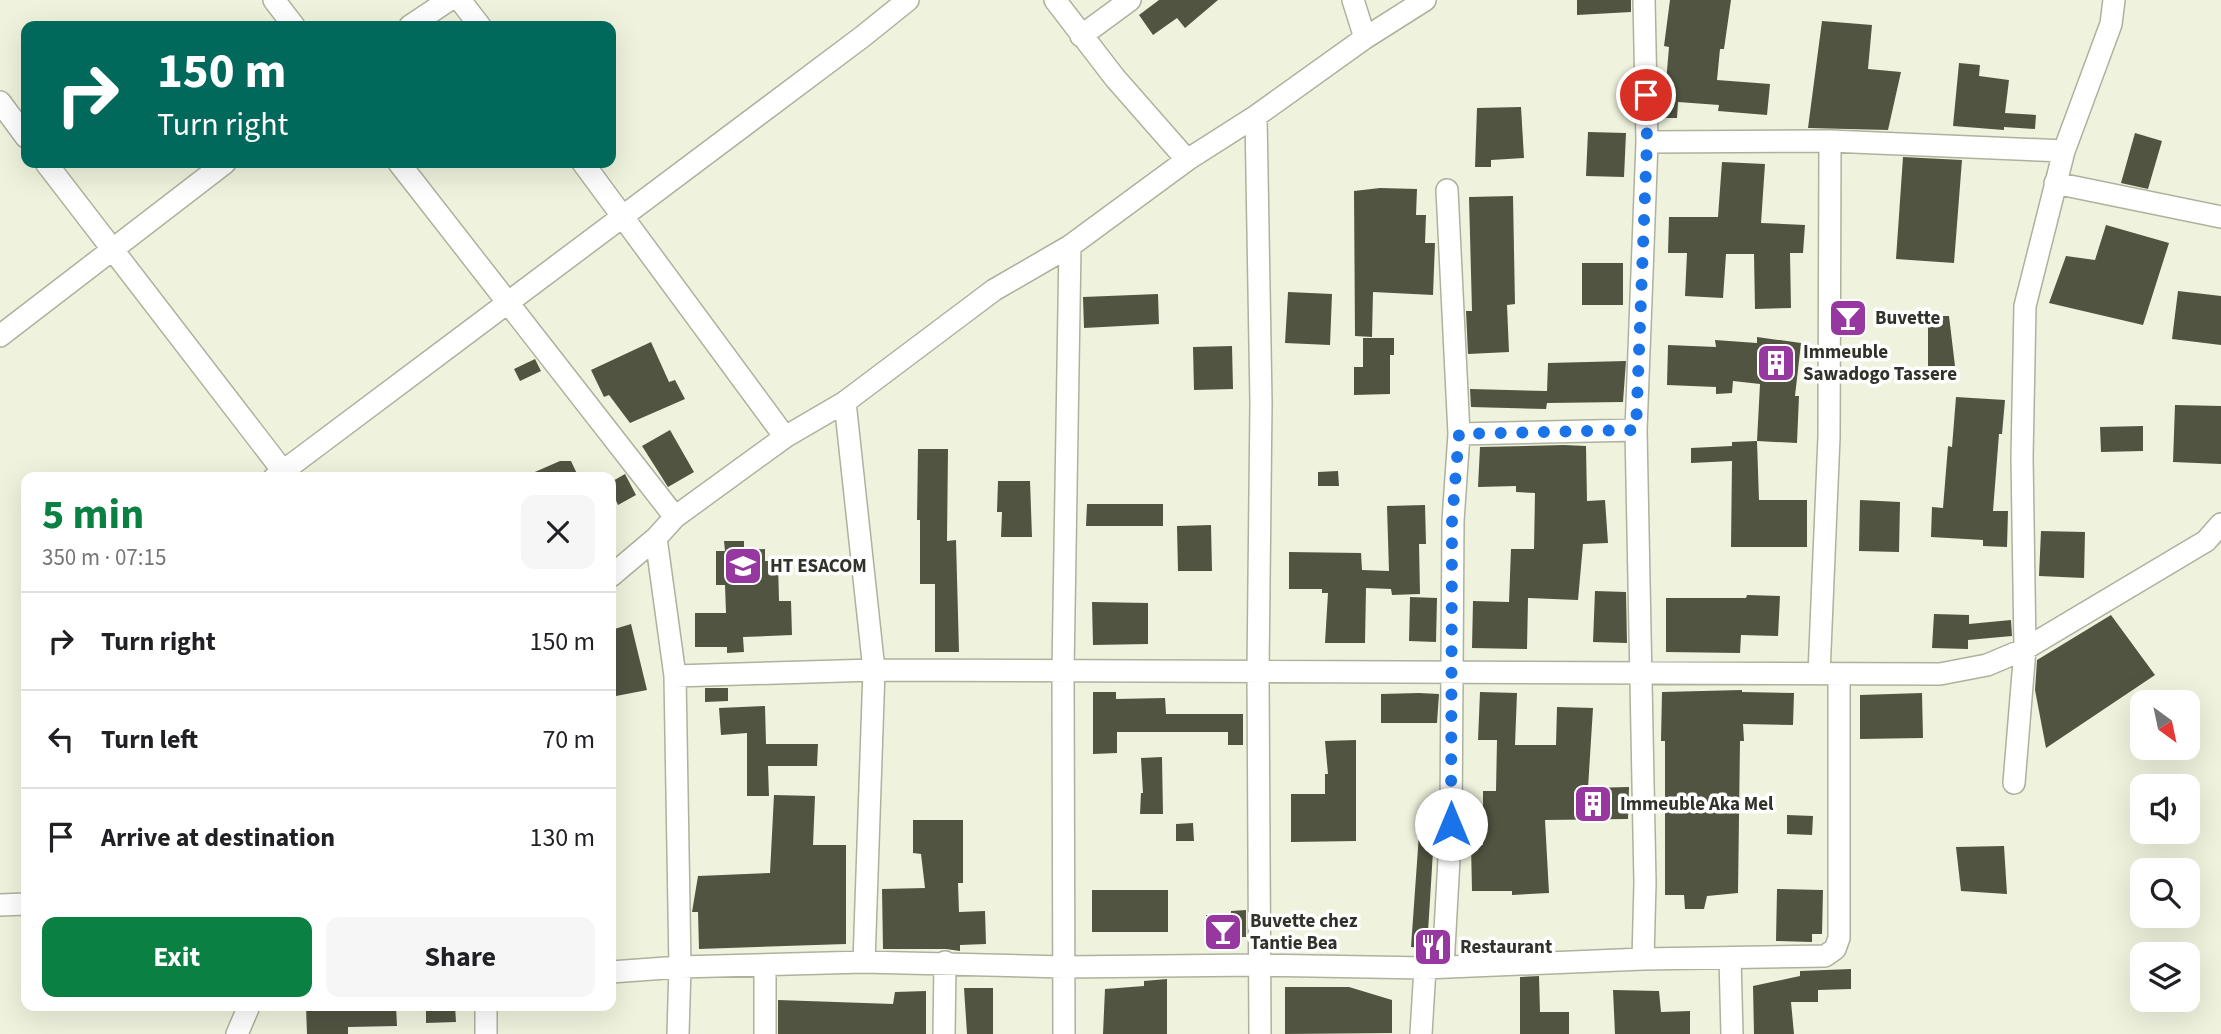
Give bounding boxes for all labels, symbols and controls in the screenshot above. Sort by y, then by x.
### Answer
text: 150 m [157,37,286,107]
icon: right [42,49,133,140]
pin [1616,65,1676,125]
icon: arrive [1627,76,1665,114]
text: Turn right [157,102,288,148]
bar icon: Buvette [1827,297,1869,339]
place label: Buvette [1875,305,1941,332]
place label: Immeuble Sawadogo Tassere [1803,339,1957,388]
building icon: Immeuble Sawadogo Tassere [1755,342,1797,384]
text: 5 min [42,485,144,545]
button: close [521,495,595,569]
text: 350 m · 07:15 [42,541,166,574]
school or university icon: HT ESACOM [722,545,764,587]
place label: HT ESACOM [770,553,867,580]
icon: right [42,622,80,660]
text: Turn right [101,623,216,660]
text: 150 m [529,623,595,660]
north arrow [2130,690,2200,760]
map controls [2130,690,2200,1012]
icon: left [42,720,80,758]
text: Turn left [101,721,198,758]
text: 70 m [542,721,595,758]
button: sound [2130,774,2200,844]
building icon: Immeuble Aka Mel [1572,783,1614,825]
position arrow [1414,787,1488,861]
place label: Immeuble Aka Mel [1620,791,1774,818]
icon: arrive [42,818,80,856]
text: Arrive at destination [101,819,335,856]
text: 130 m [529,819,595,856]
button: search [2130,858,2200,928]
place label: Buvette chez Tantie Bea [1250,908,1358,957]
bar icon: Buvette chez Tantie Bea [1202,911,1244,953]
button: Exit [42,917,312,997]
button: Share [326,917,595,997]
restaurant icon: Restaurant [1412,926,1454,968]
place label: Restaurant [1460,934,1552,961]
button: layers [2130,942,2200,1012]

